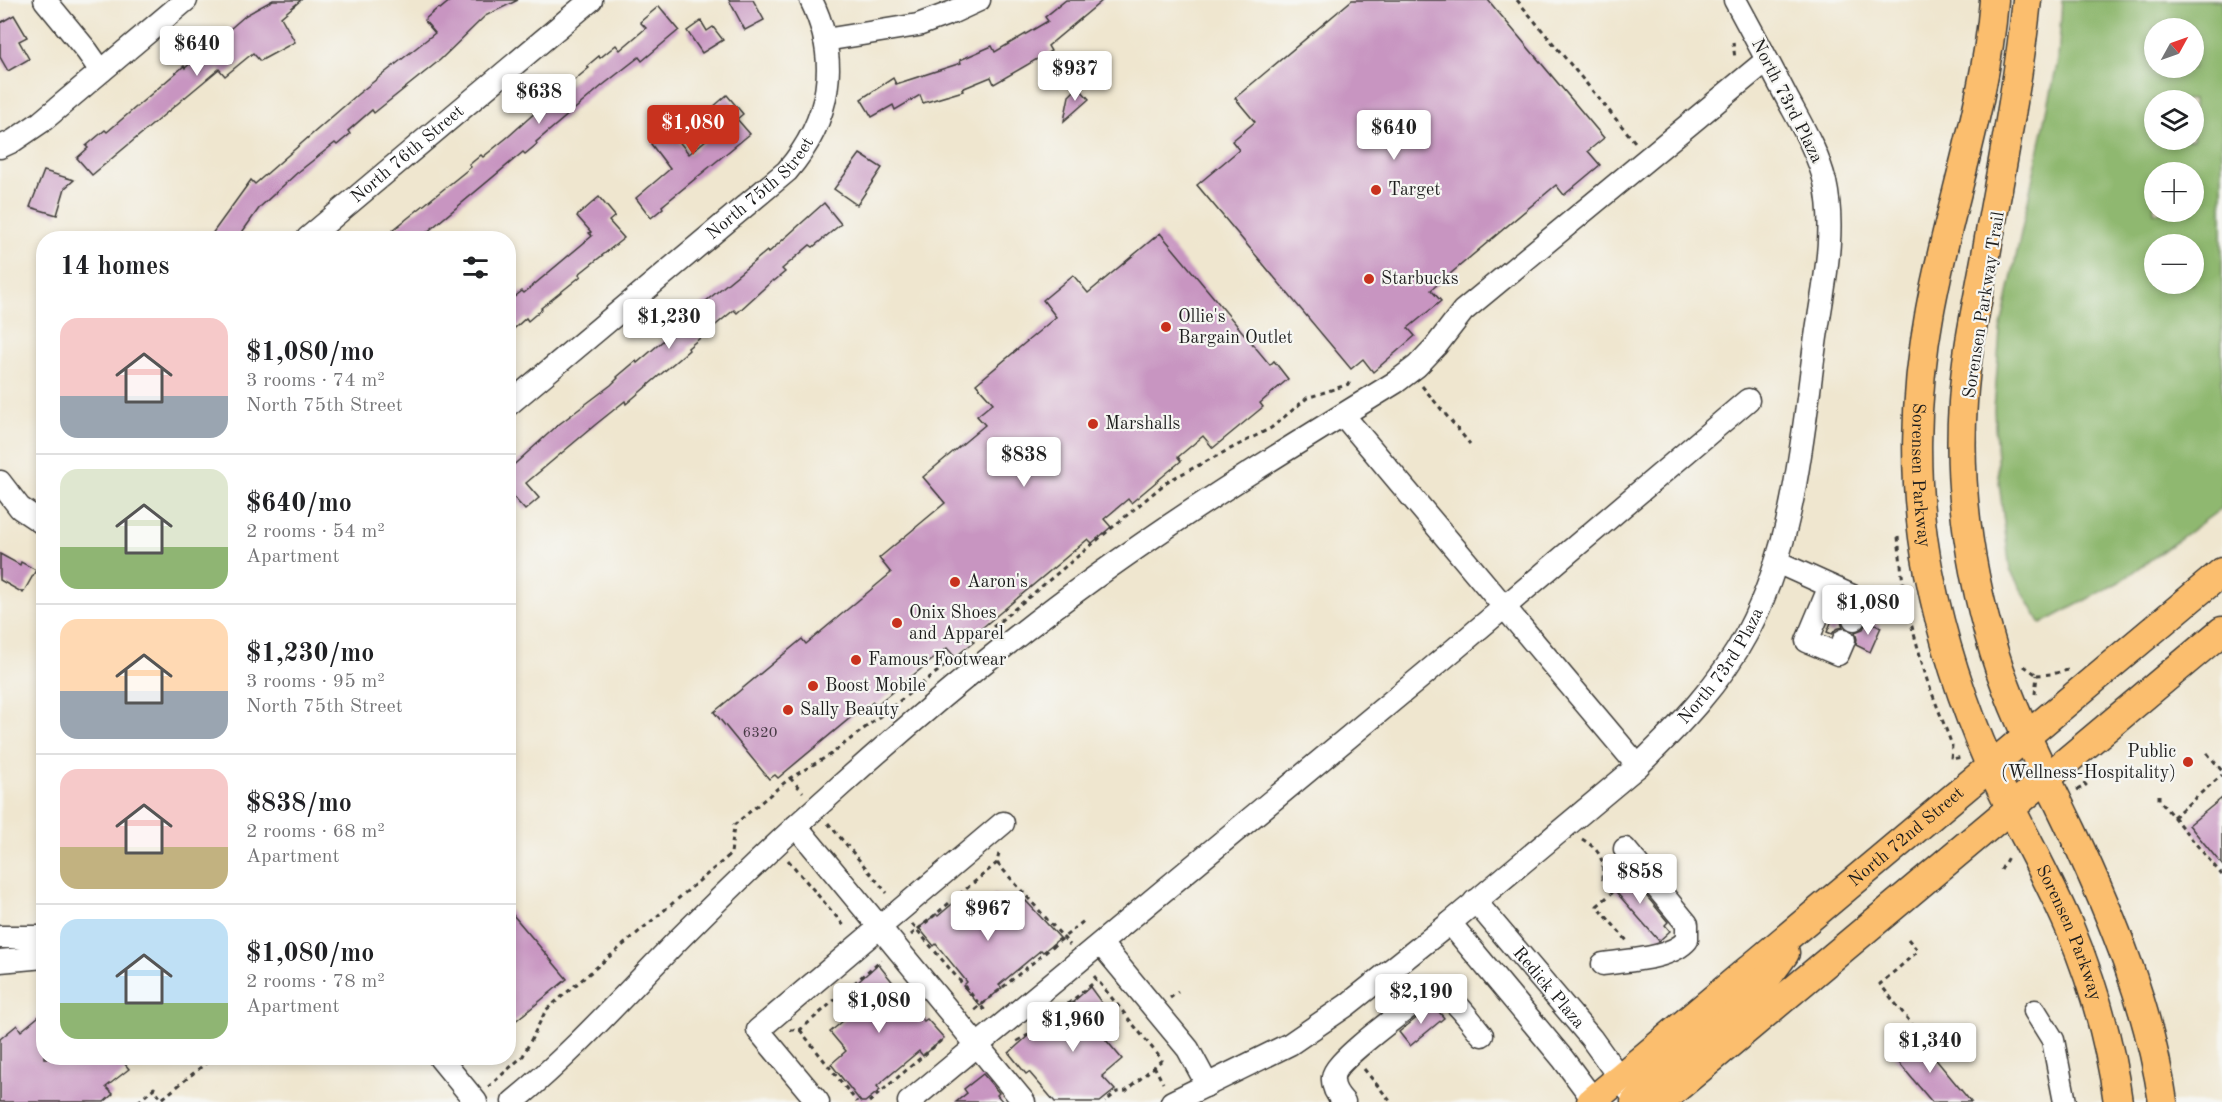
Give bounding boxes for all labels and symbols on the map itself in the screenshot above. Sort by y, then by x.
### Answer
north arrow [2144,18,2204,78]
pin: $640 [161,26,233,77]
street label: North 73rd Plaza [1748,36,1826,166]
pin: $937 [1039,51,1111,102]
pin: $638 [503,74,575,125]
street label: North 76th Street [348,102,467,207]
pin: $1,080 [644,105,742,156]
pin: $640 [1358,110,1430,161]
street label: North 75th Street [703,134,817,243]
place label: Target [1388,181,1441,199]
marker: Target [1369,183,1383,197]
street label: Sorensen Parkway Trail [1960,210,2008,400]
place label: Starbucks [1381,270,1459,288]
marker: Starbucks [1362,272,1376,286]
pin: $1,230 [620,299,718,350]
place label: Ollie's Bargain Outlet [1178,308,1293,347]
marker: Ollie's Bargain Outlet [1159,320,1173,334]
street label: Sorensen Parkway [1908,402,1933,549]
place label: Marshalls [1105,415,1181,433]
marker: Marshalls [1086,417,1100,431]
pin: $838 [988,437,1060,488]
place label: Aaron's [967,573,1028,591]
marker: Aaron's [948,575,962,589]
pin: $1,080 [1819,585,1917,636]
place label: Onix Shoes and Apparel [909,604,1004,643]
street label: North 73rd Plaza [1675,605,1767,728]
marker: Onix Shoes and Apparel [890,616,904,630]
place label: Famous Footwear [868,651,1007,669]
marker: Famous Footwear [849,653,863,667]
place label: Boost Mobile [825,677,926,695]
marker: Boost Mobile [806,679,820,693]
place label: Sally Beauty [800,701,900,719]
marker: Sally Beauty [781,703,795,717]
house number: 6320 [743,726,777,741]
place label: Public (Wellness-Hospitality) [2001,743,2176,782]
marker: Public (Wellness-Hospitality) [2181,755,2195,769]
street label: North 72nd Street [1845,784,1967,890]
pin: $858 [1604,854,1676,905]
street label: Sorensen Parkway [2032,862,2105,1003]
pin: $967 [952,891,1024,942]
street label: Redick Plaza [1509,944,1588,1032]
pin: $2,190 [1372,974,1470,1025]
pin: $1,080 [830,983,928,1034]
pin: $1,960 [1024,1002,1122,1053]
pin: $1,340 [1881,1023,1979,1074]

